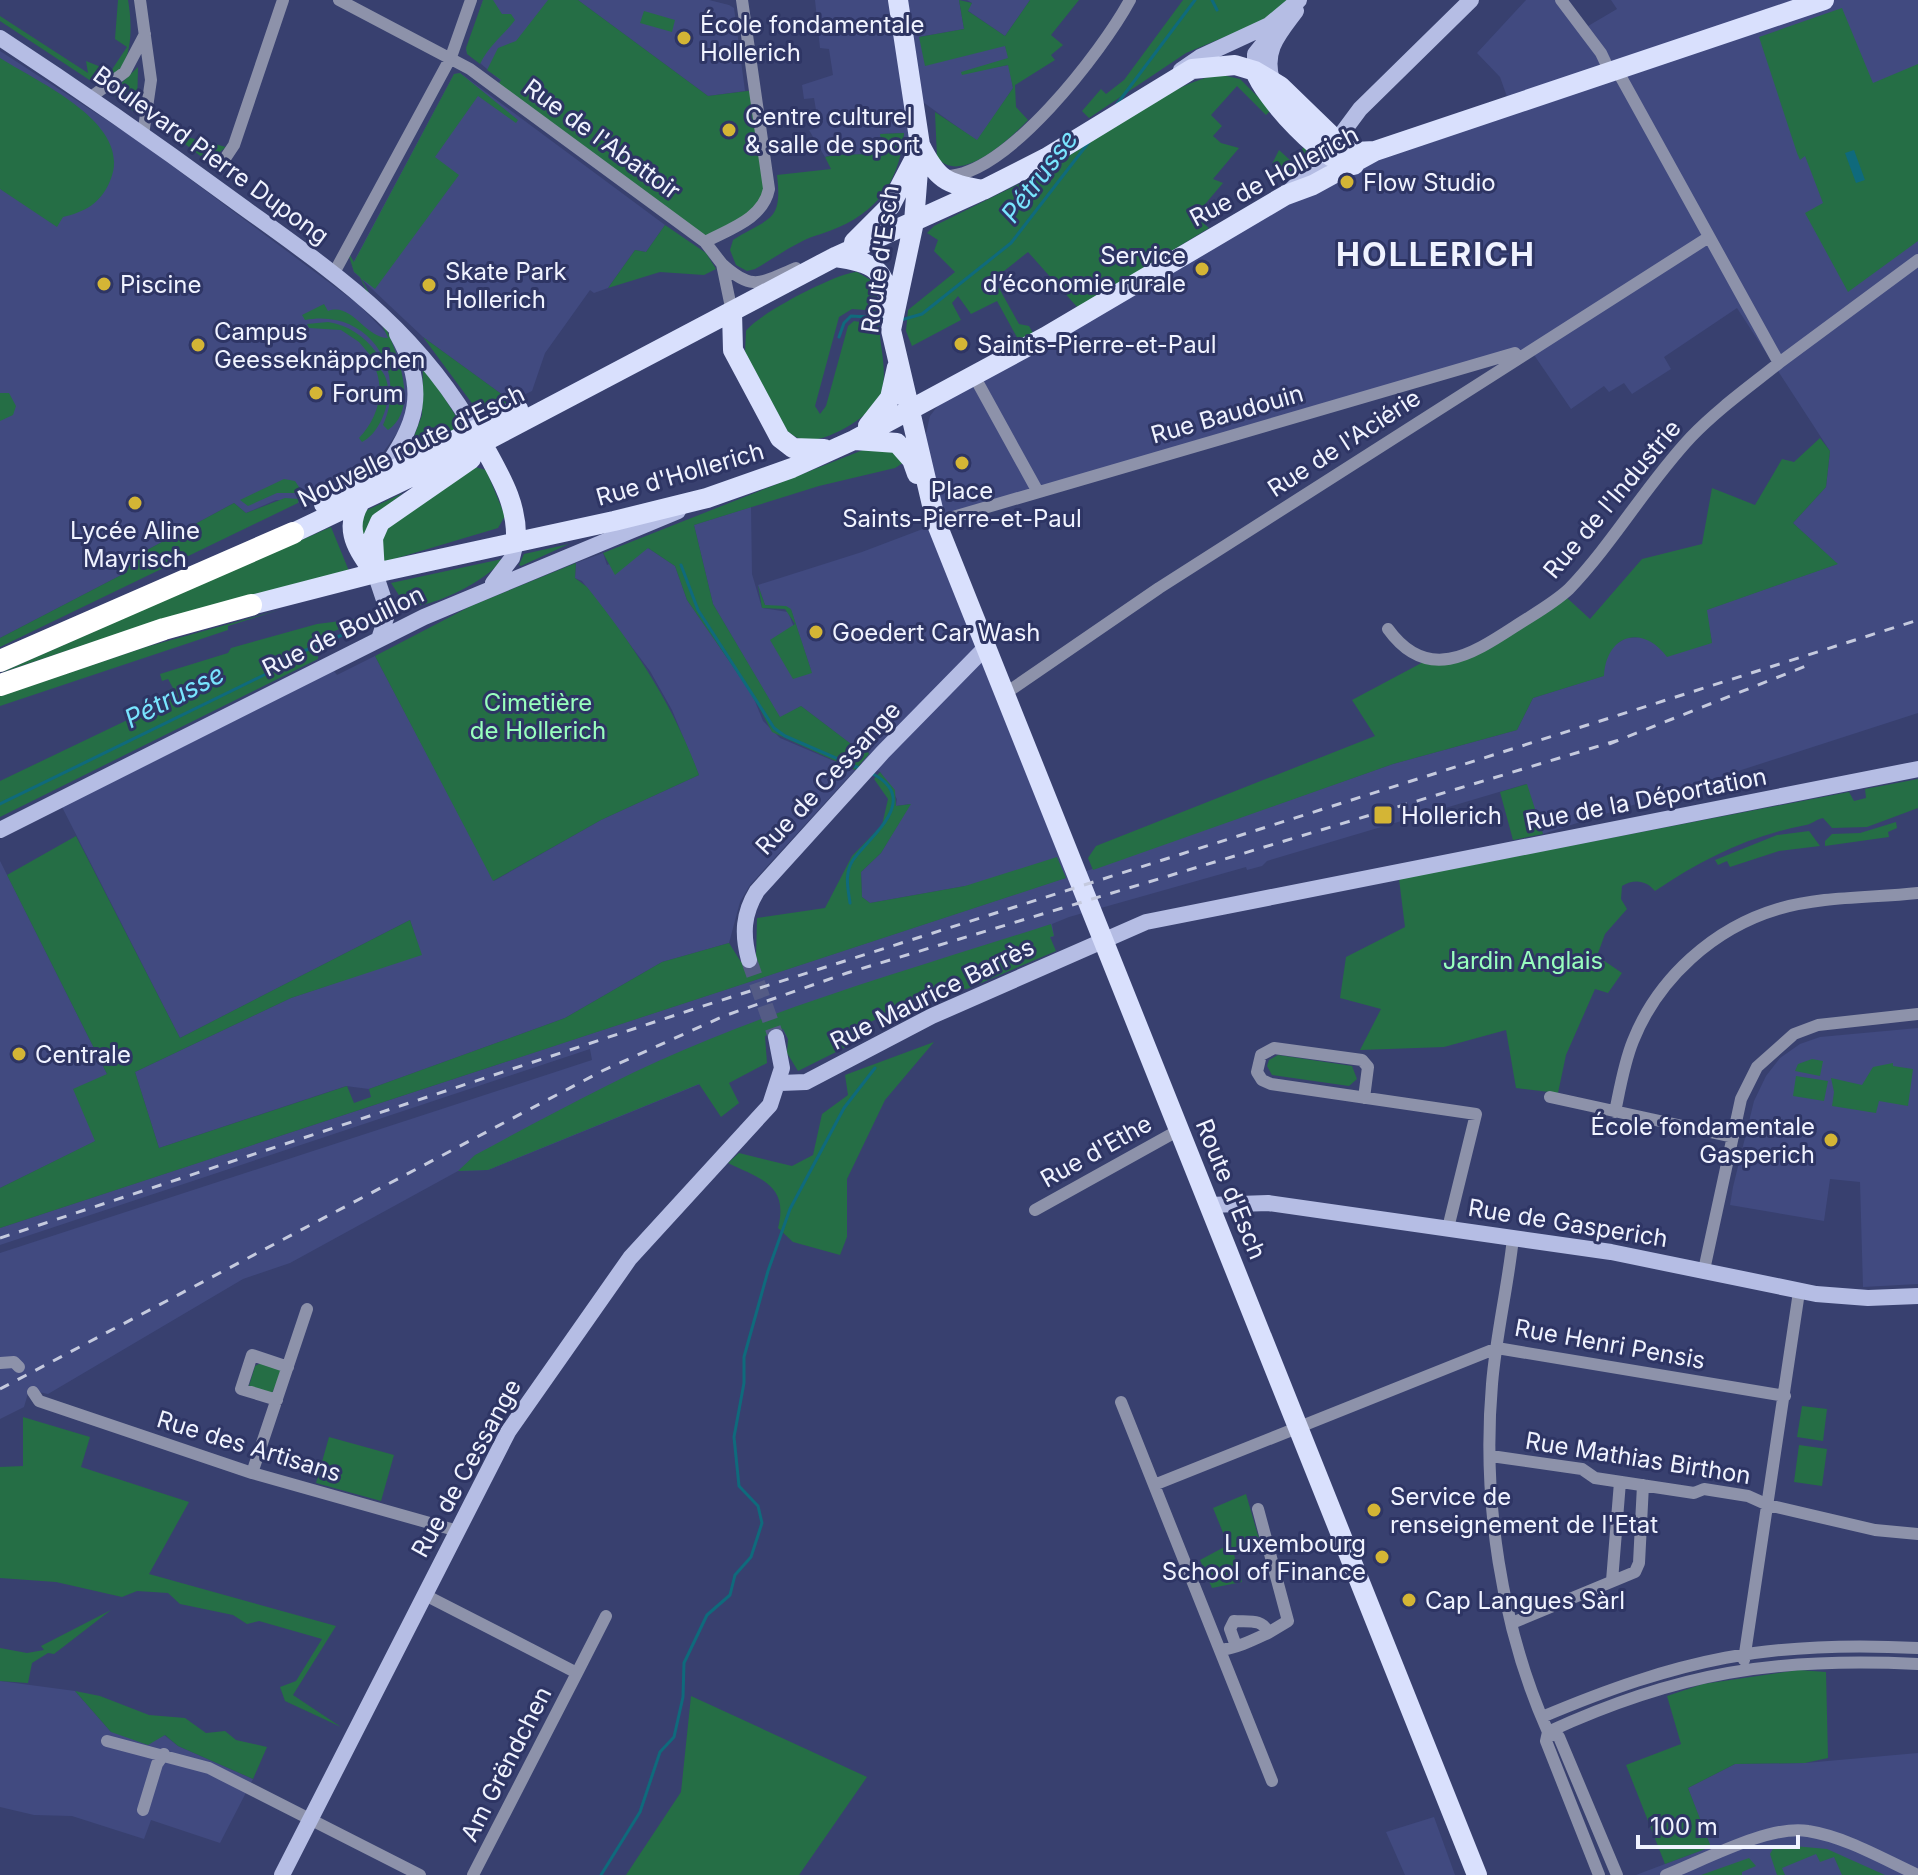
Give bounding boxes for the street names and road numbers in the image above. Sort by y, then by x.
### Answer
street label: Boulevard Pierre Dupong [88,60,334,250]
street label: Rue de l'Abattoir [518,73,686,205]
street label: Rue de Hollerich [1185,119,1363,233]
street label: Route d'Esch [855,183,905,335]
street label: Nouvelle route d'Esch [293,378,529,514]
street label: Rue Baudouin [1148,378,1306,450]
street label: Rue de l'Aciérie [1262,383,1426,503]
street label: Rue de l'Industrie [1537,414,1687,584]
street label: Rue d'Hollerich [593,436,767,512]
street label: Rue de Bouillon [258,579,428,683]
street label: Rue de Cessange [750,695,906,861]
street label: Rue de la Déportation [1523,761,1769,837]
street label: Rue Maurice Barrès [825,932,1039,1056]
street label: Rue d'Ethe [1035,1109,1157,1193]
street label: Route d'Esch [1190,1115,1272,1263]
street label: Rue de Gasperich [1466,1193,1670,1253]
street label: Rue Henri Pensis [1513,1313,1707,1375]
street label: Rue de Cessange [405,1374,527,1562]
street label: Rue des Artisans [153,1404,345,1488]
street label: Rue Mathias Birthon [1523,1426,1753,1490]
street label: Am Grëndchen [455,1682,557,1846]

